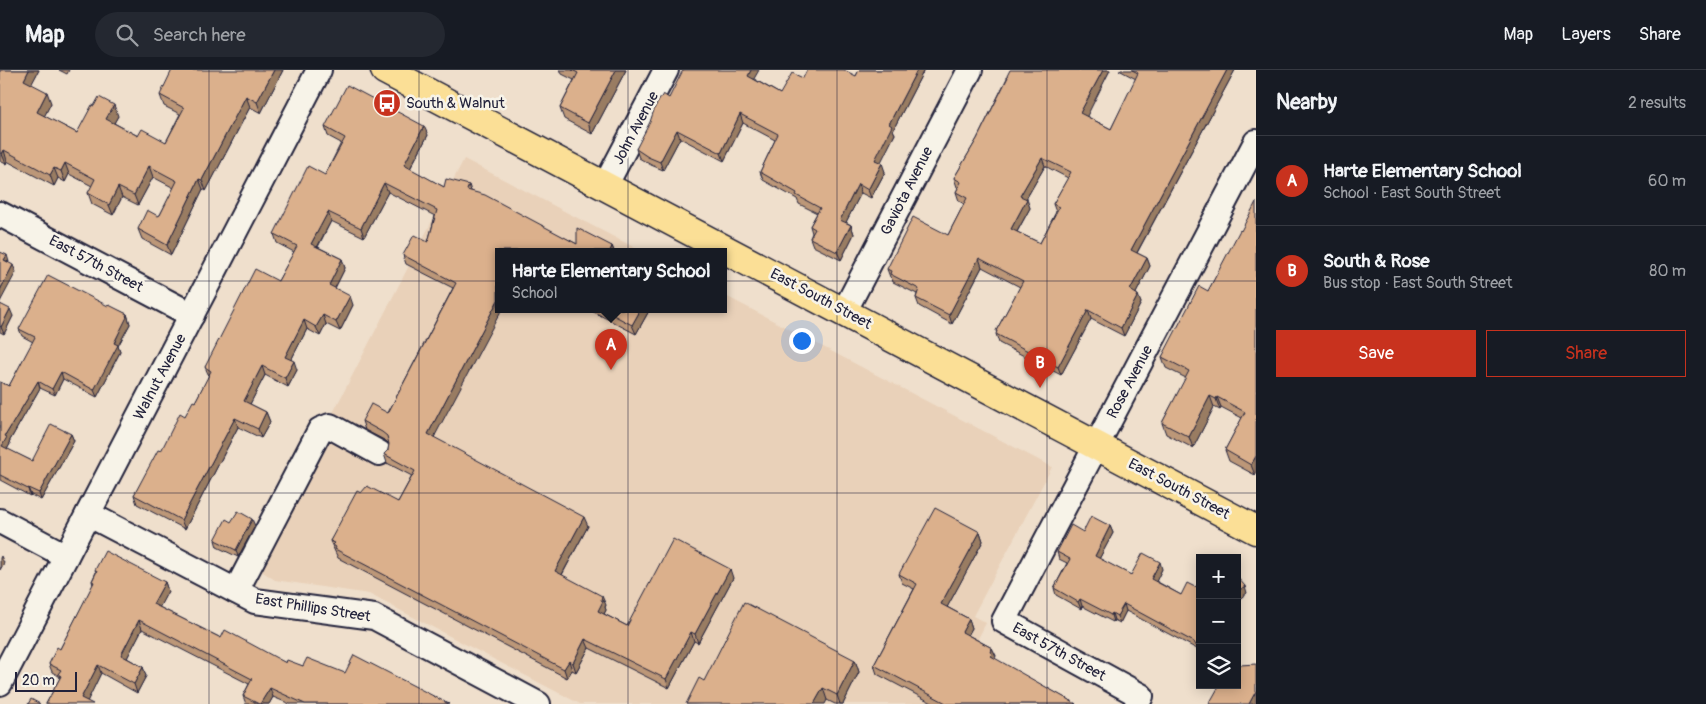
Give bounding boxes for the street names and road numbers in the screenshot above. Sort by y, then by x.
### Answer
street label: John Avenue [609,88,663,168]
street label: Gaviota Avenue [877,143,938,238]
street label: East 57th Street [46,231,147,297]
street label: East South Street [767,264,876,334]
street label: Walnut Avenue [129,330,191,423]
street label: Rose Avenue [1103,342,1157,422]
street label: East South Street [1125,454,1234,524]
street label: East Phillips Street [254,590,373,627]
street label: East 57th Street [1009,619,1110,686]

